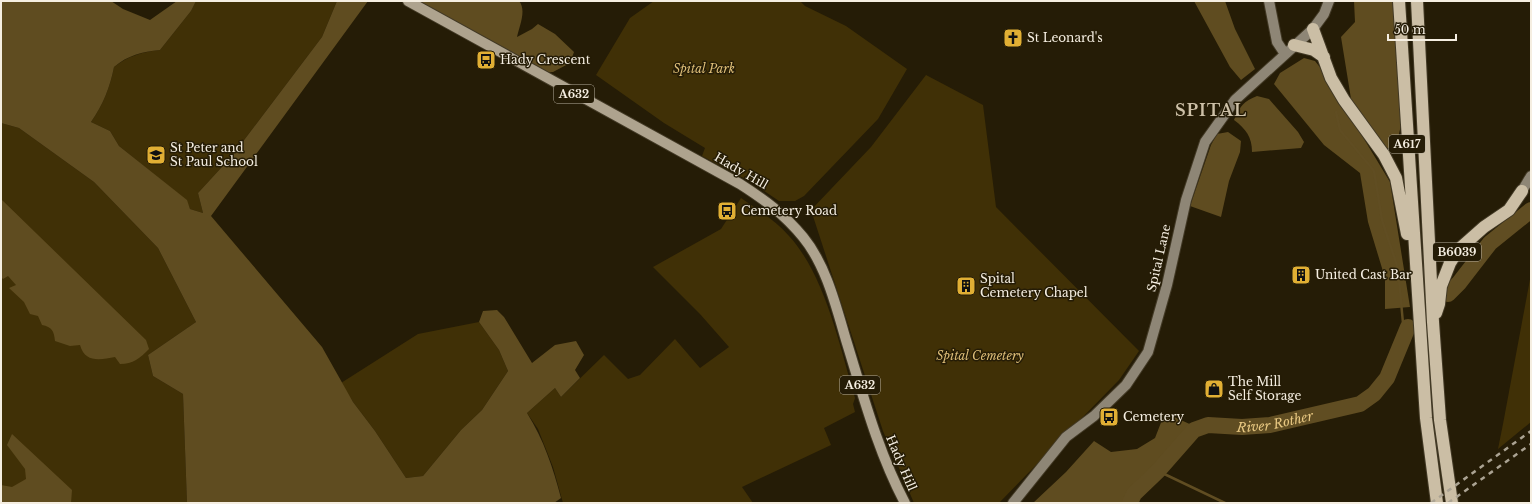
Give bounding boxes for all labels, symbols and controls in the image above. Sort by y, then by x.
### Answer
scale bar [1388,16,1456,42]
text: 50 m [1394,22,1426,37]
church icon: St Leonard's [1002,27,1024,49]
place label: St Leonard's [1027,30,1103,45]
bus stop icon: Hady Crescent [475,49,497,71]
place label: Hady Crescent [500,52,591,67]
park label: Spital Park [673,61,735,76]
road number: A632 [554,85,594,103]
district label: SPITAL [1175,100,1247,120]
road number: A617 [1389,135,1425,153]
place label: St Peter and St Paul School [170,140,258,169]
school or university icon: St Peter and St Paul School [145,144,167,166]
street label: Hady Hill [712,149,771,192]
bus stop icon: Cemetery Road [716,200,738,222]
place label: Cemetery Road [741,203,837,218]
street label: Spital Lane [1143,222,1174,293]
road number: B6039 [1433,243,1481,261]
building icon: United Cast Bar [1290,264,1312,286]
place label: United Cast Bar [1315,267,1412,282]
place label: Spital Cemetery Chapel [980,271,1088,300]
building icon: Spital Cemetery Chapel [955,275,977,297]
park label: Spital Cemetery [936,348,1024,363]
place label: The Mill Self Storage [1228,374,1301,403]
road number: A632 [840,376,880,394]
shop icon: The Mill Self Storage [1203,378,1225,400]
bus stop icon: Cemetery [1098,406,1120,428]
water label: River Rother [1235,407,1316,436]
place label: Cemetery [1123,409,1184,424]
street label: Hady Hill [883,432,920,493]

